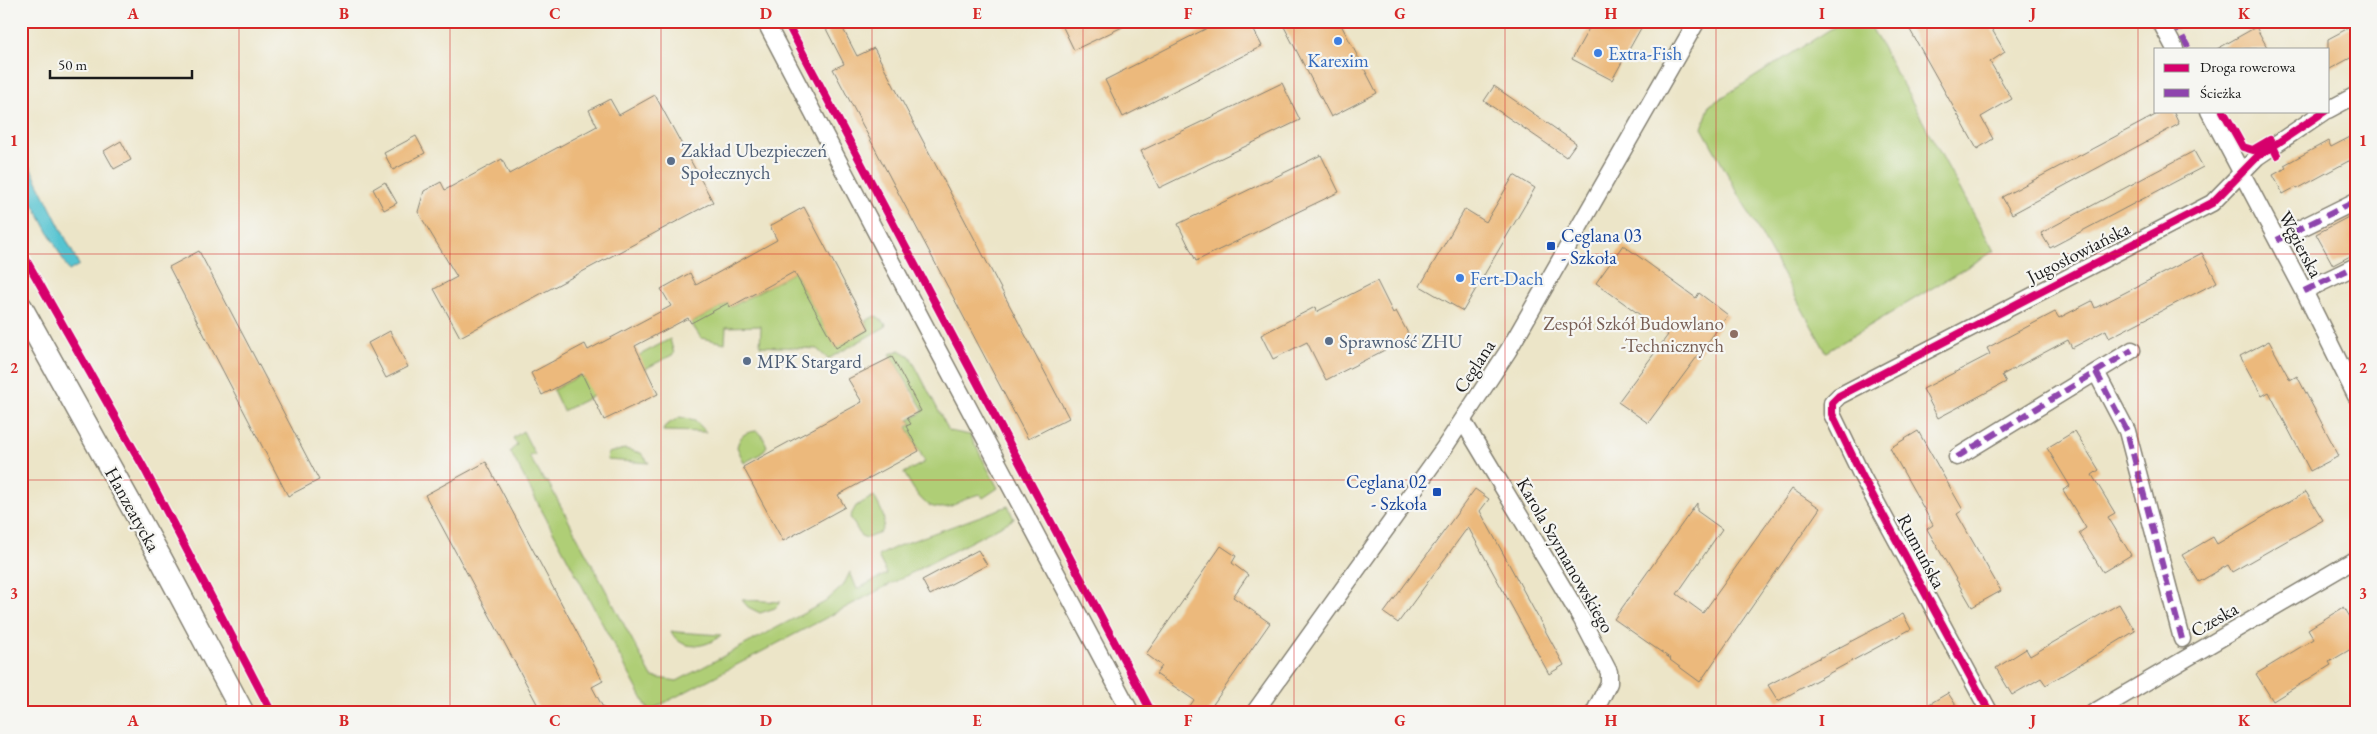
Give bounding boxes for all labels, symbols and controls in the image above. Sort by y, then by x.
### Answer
text: A [126,3,139,24]
text: B [339,3,349,24]
text: C [549,3,561,24]
text: D [760,3,772,24]
text: E [972,3,982,24]
text: F [1184,3,1193,24]
text: G [1394,3,1406,24]
text: H [1605,3,1618,24]
text: I [1819,3,1825,24]
text: J [2028,3,2036,24]
text: K [2238,3,2251,24]
marker: Karexim [1332,35,1344,47]
place label: Extra-Fish [1608,41,1683,66]
marker: Extra-Fish [1592,47,1604,59]
scale bar [50,48,192,80]
place label: Karexim [1307,48,1369,73]
legend [2154,48,2330,112]
text: 50 m [58,55,87,74]
text: Droga rowerowa [2200,57,2295,76]
text: Ścieżka [2200,83,2241,102]
text: 1 [10,130,18,151]
text: 1 [2359,130,2367,151]
place label: Zakład Ubezpieczeń Społecznych [681,138,827,185]
marker: Zakład Ubezpieczeń Społecznych [665,155,677,167]
street label: Węgierska [2273,207,2329,282]
street label: Jugosłowiańska [2021,216,2134,290]
place label: Ceglana 03 - Szkoła [1561,223,1642,270]
marker: Ceglana 03 - Szkoła [1545,240,1557,252]
place label: Fert-Dach [1470,266,1544,291]
marker: Fert-Dach [1454,272,1466,284]
place label: Zespół Szkół Budowlano -Technicznych [1543,311,1724,358]
marker: Zespół Szkół Budowlano -Technicznych [1728,328,1740,340]
place label: Sprawność ZHU [1339,329,1462,354]
street label: Ceglana [1448,334,1501,398]
marker: Sprawność ZHU [1323,335,1335,347]
place label: MPK Stargard [757,349,862,374]
marker: MPK Stargard [741,355,753,367]
text: 2 [10,357,19,378]
text: 2 [2359,357,2368,378]
street label: Hanzeatycka [99,462,166,556]
place label: Ceglana 02 - Szkoła [1346,469,1427,516]
street label: Karola Szymanowskiego [1511,473,1620,638]
marker: Ceglana 02 - Szkoła [1431,486,1443,498]
street label: Rumuńska [1892,510,1952,593]
text: 3 [10,583,18,604]
text: 3 [2359,583,2367,604]
street label: Czeska [2186,596,2243,643]
text: A [126,710,139,731]
text: B [339,710,349,731]
text: C [549,710,561,731]
text: D [760,710,772,731]
text: E [972,710,982,731]
text: F [1184,710,1193,731]
text: G [1394,710,1406,731]
text: H [1605,710,1618,731]
text: I [1819,710,1825,731]
text: J [2028,710,2036,731]
text: K [2238,710,2251,731]

